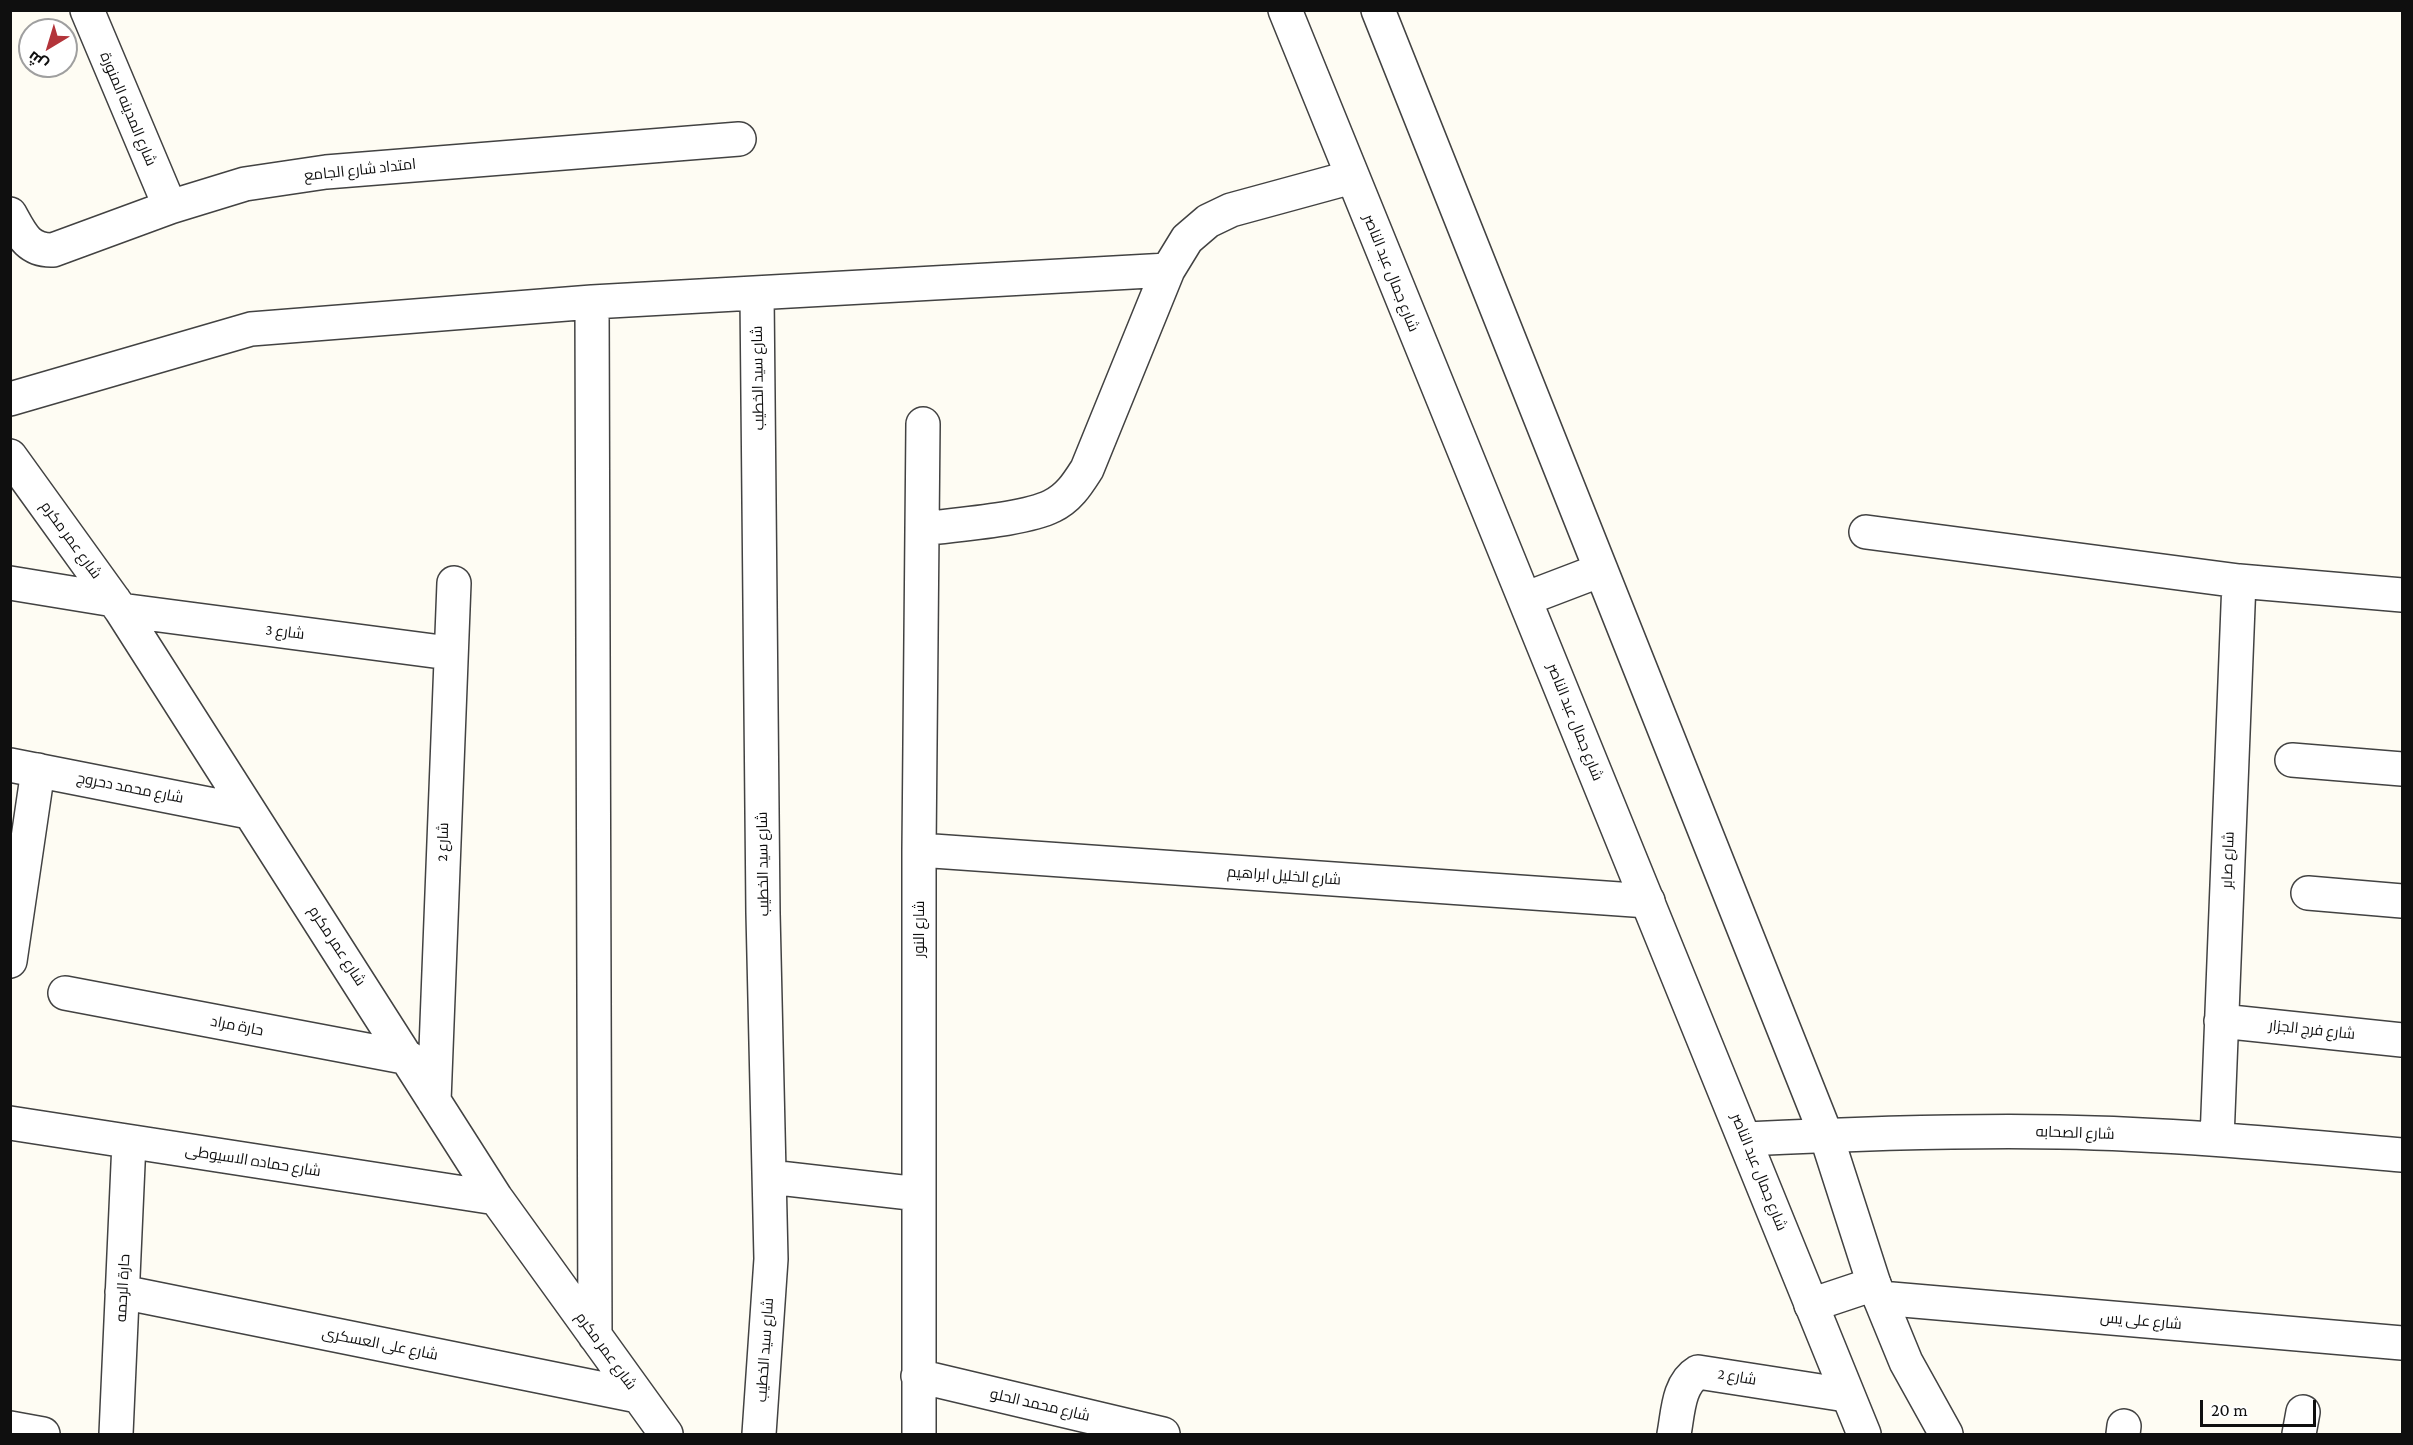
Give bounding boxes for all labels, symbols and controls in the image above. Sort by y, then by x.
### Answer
north arrow [18,18,78,78]
text: ش [25,48,51,74]
street label: شارع المدينه المنورة [96,49,160,169]
street label: امتداد شارع الجامع [303,155,417,185]
street label: شارع جمال عبد الناصر [1359,212,1423,334]
street label: شارع سيد الخطيب [748,326,768,430]
street label: شارع عمر مكرم [37,498,105,582]
street label: شارع 3 [265,621,305,643]
street label: شارع جمال عبد الناصر [1543,661,1607,783]
street label: شارع محمد دحروج [75,769,185,807]
street label: شارع سيد الخطيب [753,812,773,916]
street label: شارع 2 [433,822,453,862]
street label: شارع صابر [2218,831,2238,889]
street label: شارع الخليل ابراهيم [1226,863,1342,889]
street label: شارع النور [910,900,928,958]
street label: شارع عمر مكرم [305,903,369,989]
street label: حارة مراد [209,1012,265,1040]
street label: شارع فرج الجزار [2268,1017,2356,1043]
street label: شارع جمال عبد الناصر [1727,1111,1791,1233]
street label: شارع الصحابه [2035,1123,2115,1143]
street label: شارع حماده الاسيوطى [184,1141,322,1181]
street label: حارة الرحمه [112,1254,134,1322]
street label: شارع سيد الخطيب [752,1297,778,1403]
street label: شارع على يس [2099,1308,2183,1334]
street label: شارع عمر مكرم [572,1309,640,1393]
street label: شارع على العسكرى [320,1324,440,1364]
street label: شارع 2 [1716,1365,1758,1389]
street label: شارع محمد الحلو [988,1385,1092,1425]
scale bar [2203,1388,2318,1426]
text: 20 m [2211,1400,2248,1420]

